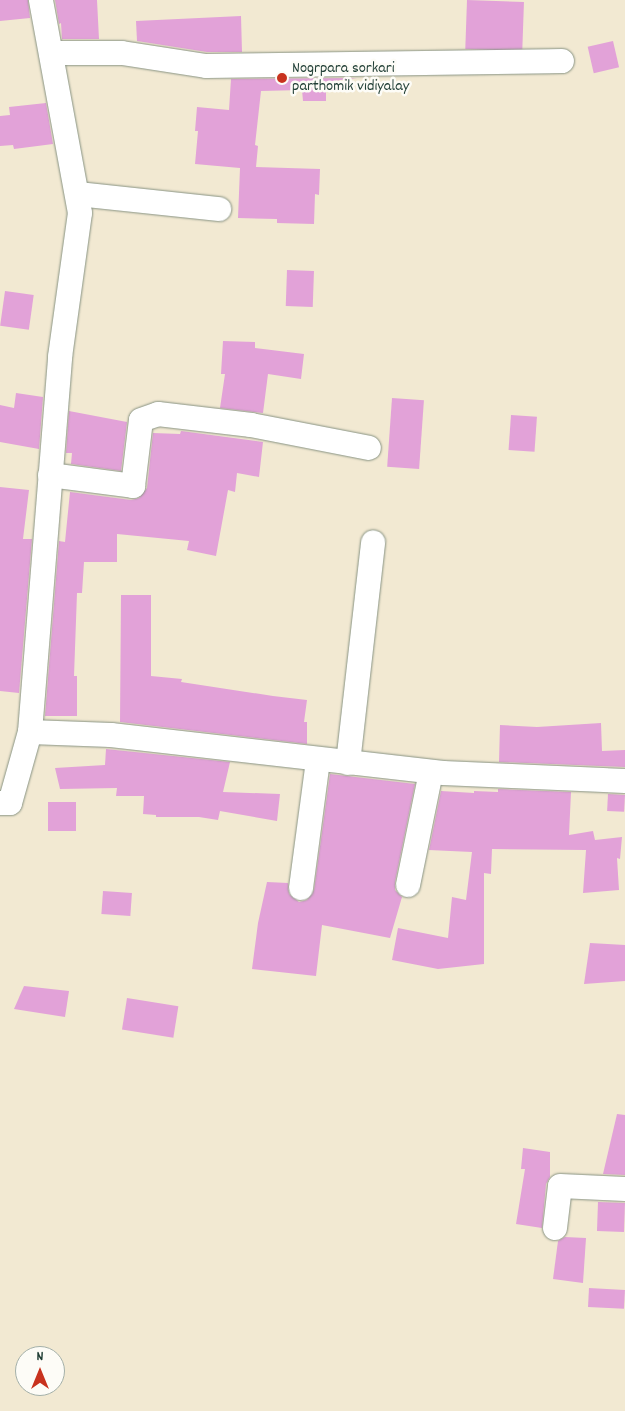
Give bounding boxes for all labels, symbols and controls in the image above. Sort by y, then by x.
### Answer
place label: Nogrpara sorkari parthomik vidiyalay [292,59,409,97]
marker: Nogrpara sorkari parthomik vidiyalay [276,72,288,84]
north arrow [15,1346,65,1396]
text: N [37,1347,43,1367]

